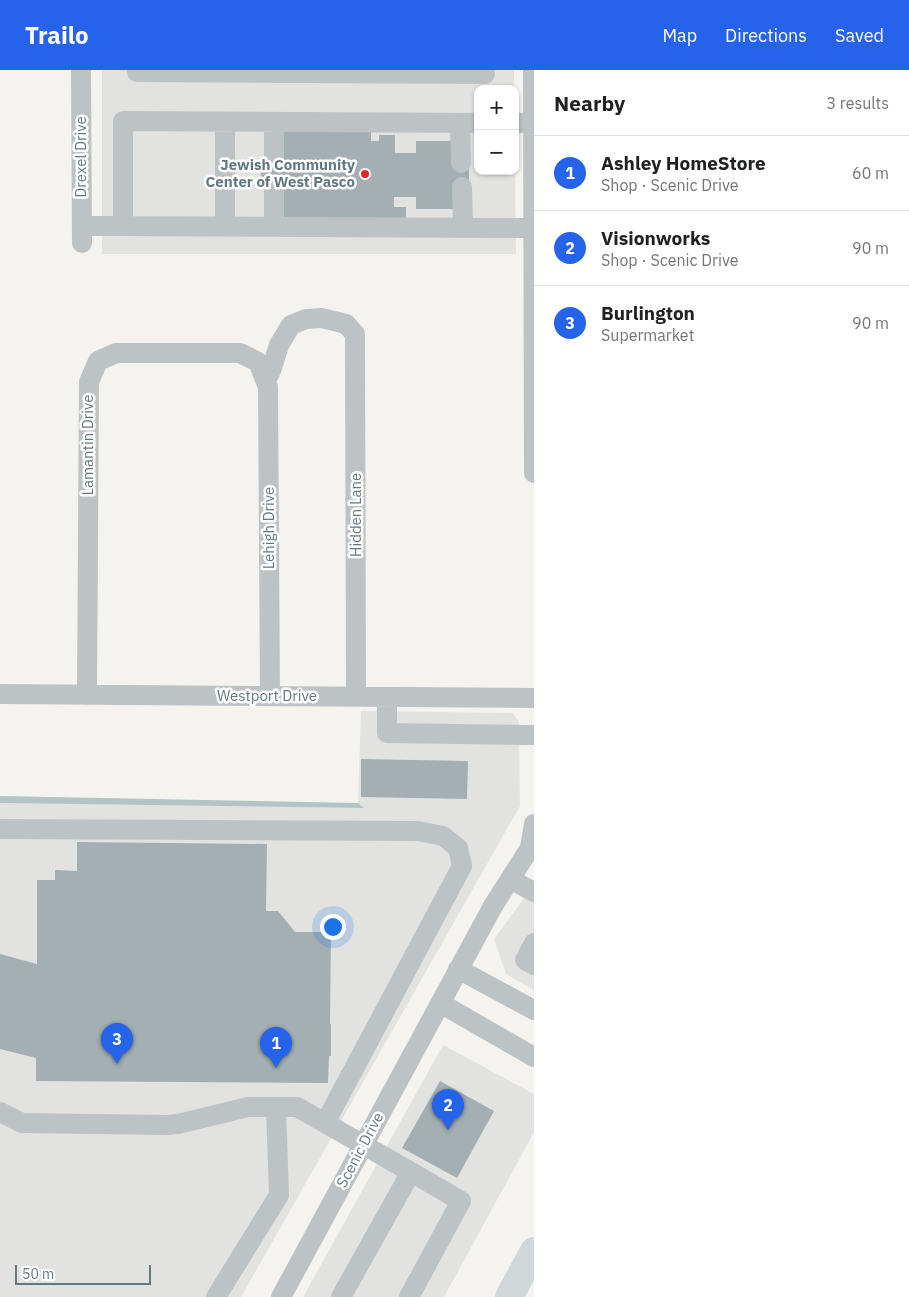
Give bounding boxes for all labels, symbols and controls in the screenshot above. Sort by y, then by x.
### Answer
text: Trailo [25,19,89,51]
text: Map [662,24,697,47]
text: Directions [725,24,807,47]
text: Saved [835,24,884,47]
map controls [474,85,519,175]
button: + [474,85,519,130]
text: Nearby [554,89,625,117]
text: 3 results [826,93,889,113]
street label: Drexel Drive [71,116,90,198]
button: − [474,130,519,175]
text: Ashley HomeStore [601,151,766,175]
place label: Jewish Community Center of West Pasco [206,155,355,191]
text: 1 [565,163,575,183]
text: 60 m [852,163,889,183]
marker: Jewish Community Center of West Pasco [359,168,371,180]
text: Shop · Scenic Drive [601,175,738,195]
text: Visionworks [601,226,710,250]
text: 2 [565,238,575,258]
text: 90 m [852,238,889,258]
text: Shop · Scenic Drive [601,250,738,270]
text: Burlington [601,301,695,325]
text: 3 [565,313,575,333]
text: 90 m [852,313,889,333]
text: Supermarket [601,325,694,345]
street label: Lamantin Drive [78,394,97,496]
street label: Hidden Lane [346,473,365,557]
street label: Lehigh Drive [259,487,278,569]
street label: Westport Drive [217,686,317,705]
your location [320,914,346,940]
pin: 3 [101,1023,133,1064]
pin: 1 [260,1027,292,1068]
pin: 2 [432,1089,464,1130]
street label: Scenic Drive [332,1109,387,1191]
scale bar [15,1262,151,1285]
text: 50 m [22,1265,54,1283]

